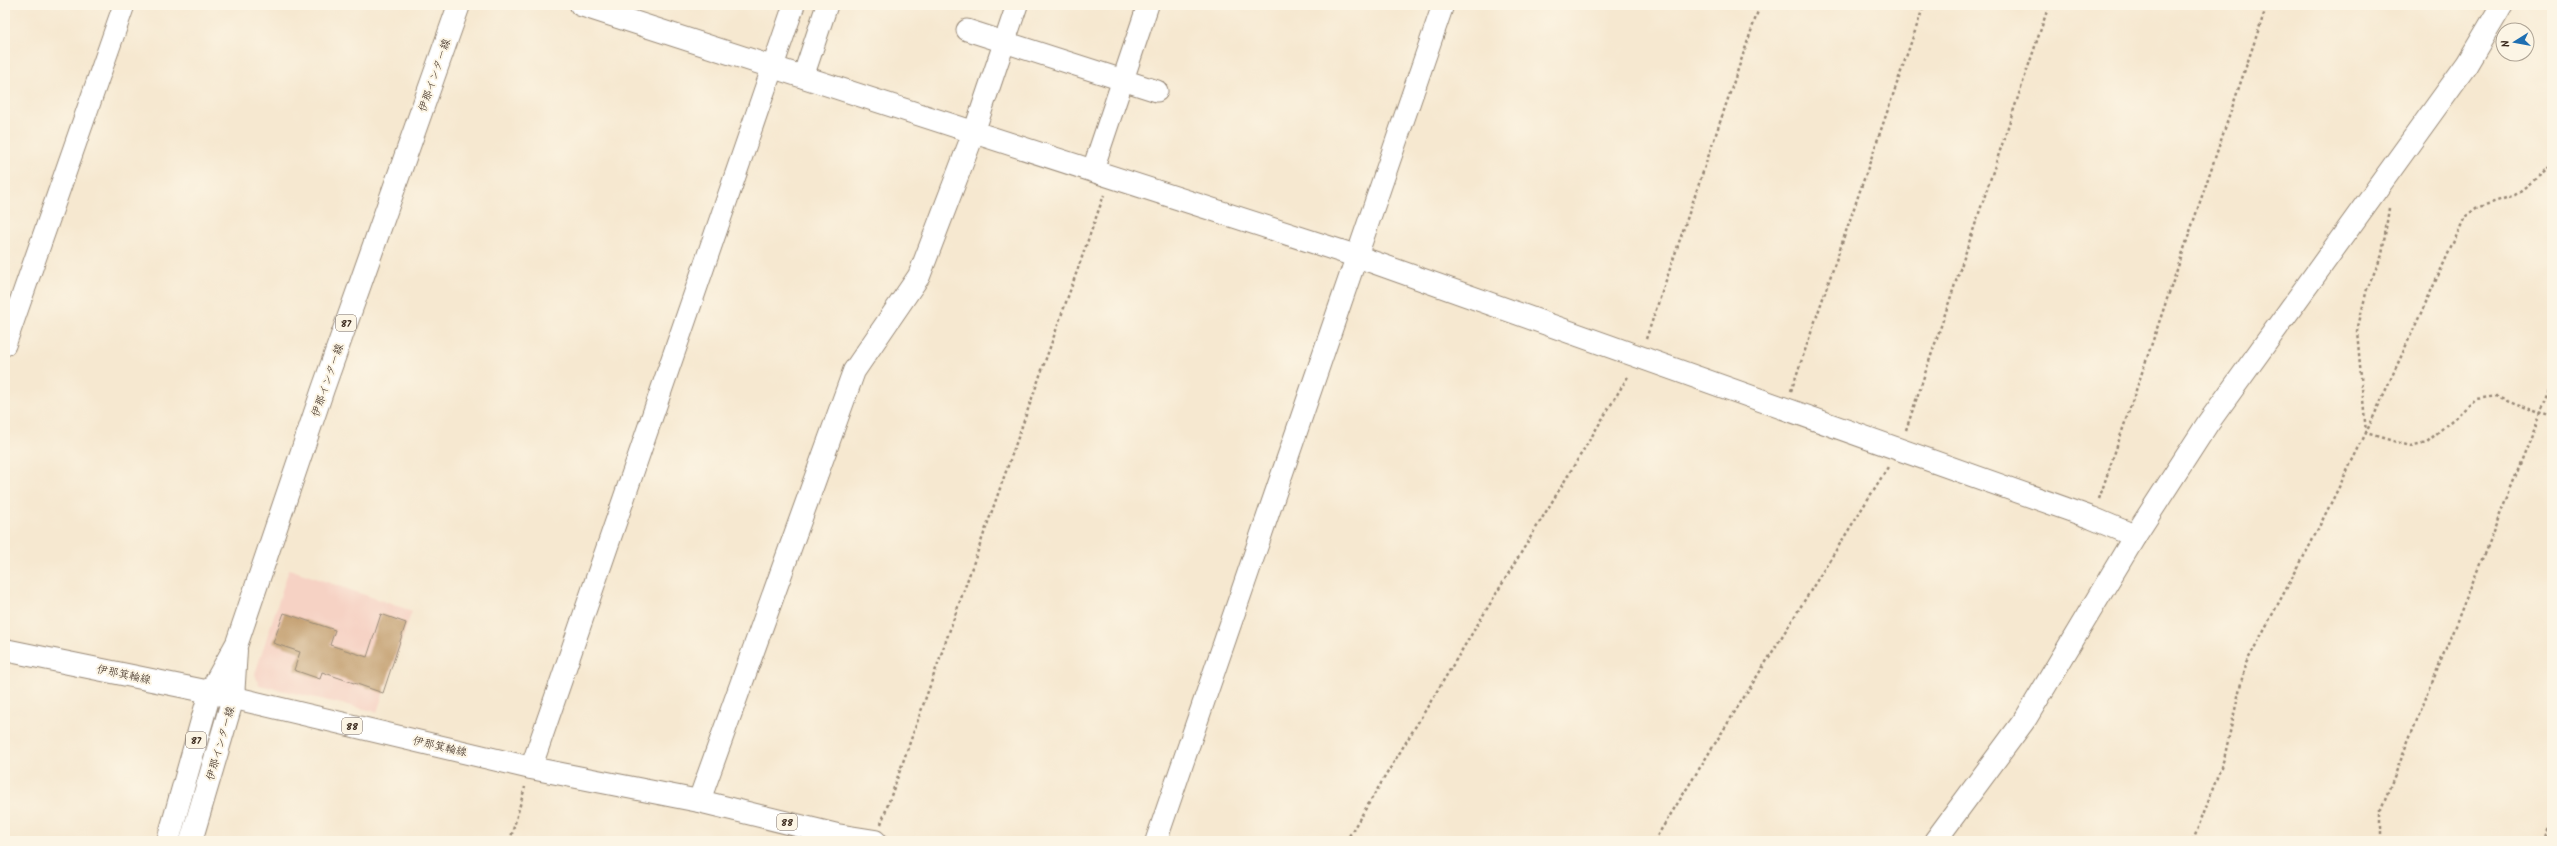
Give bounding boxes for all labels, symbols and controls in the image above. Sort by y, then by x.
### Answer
north arrow [2495,22,2535,62]
street label: 伊那インター線 [414,36,456,114]
text: N [2497,39,2516,49]
road number: 87 [336,315,356,331]
street label: 伊那インター線 [307,341,349,419]
street label: 伊那箕輪線 [95,660,153,689]
street label: 伊那インター線 [202,704,240,783]
road number: 88 [342,718,362,734]
road number: 87 [186,732,206,748]
street label: 伊那箕輪線 [411,732,469,762]
road number: 88 [777,814,797,830]

